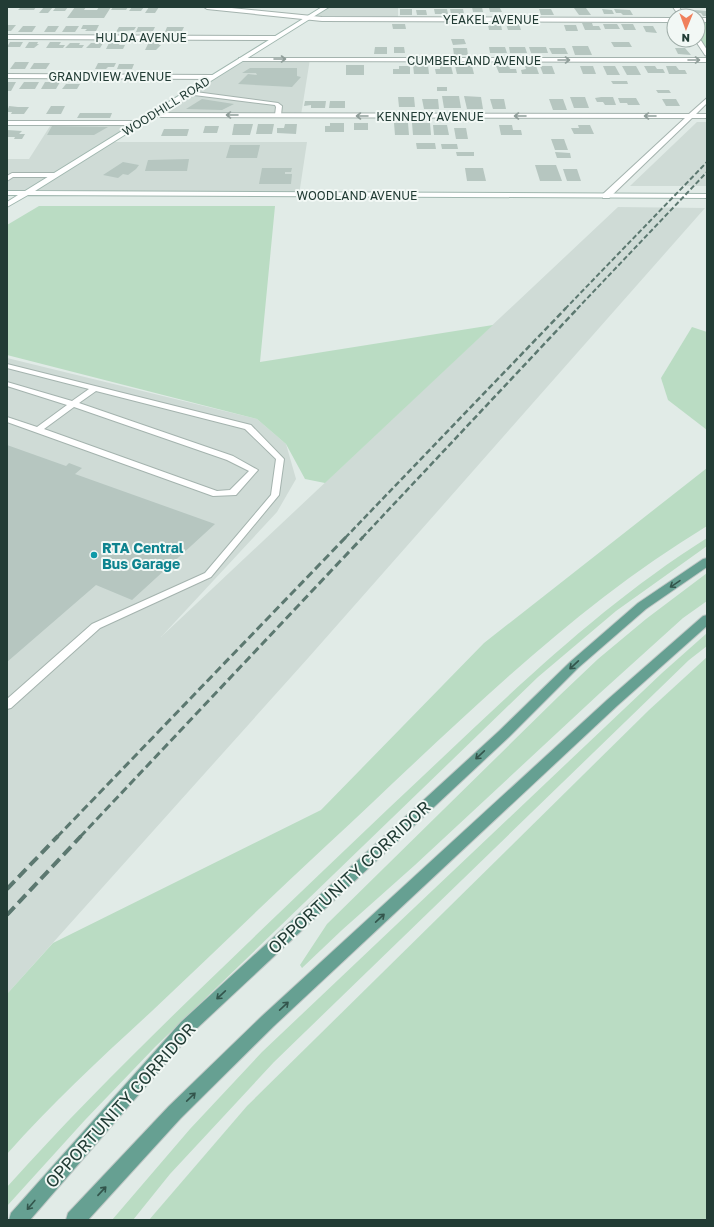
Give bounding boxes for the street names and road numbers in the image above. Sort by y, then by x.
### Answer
street label: YEAKEL AVENUE [443,12,539,27]
street label: HULDA AVENUE [95,30,187,45]
street label: CUMBERLAND AVENUE [407,53,541,68]
street label: GRANDVIEW AVENUE [48,69,172,84]
street label: WOODHILL ROAD [119,73,213,139]
street label: KENNEDY AVENUE [376,109,484,124]
street label: WOODLAND AVENUE [297,188,417,203]
street label: OPPORTUNITY CORRIDOR [263,796,435,958]
street label: OPPORTUNITY CORRIDOR [40,1018,200,1192]

